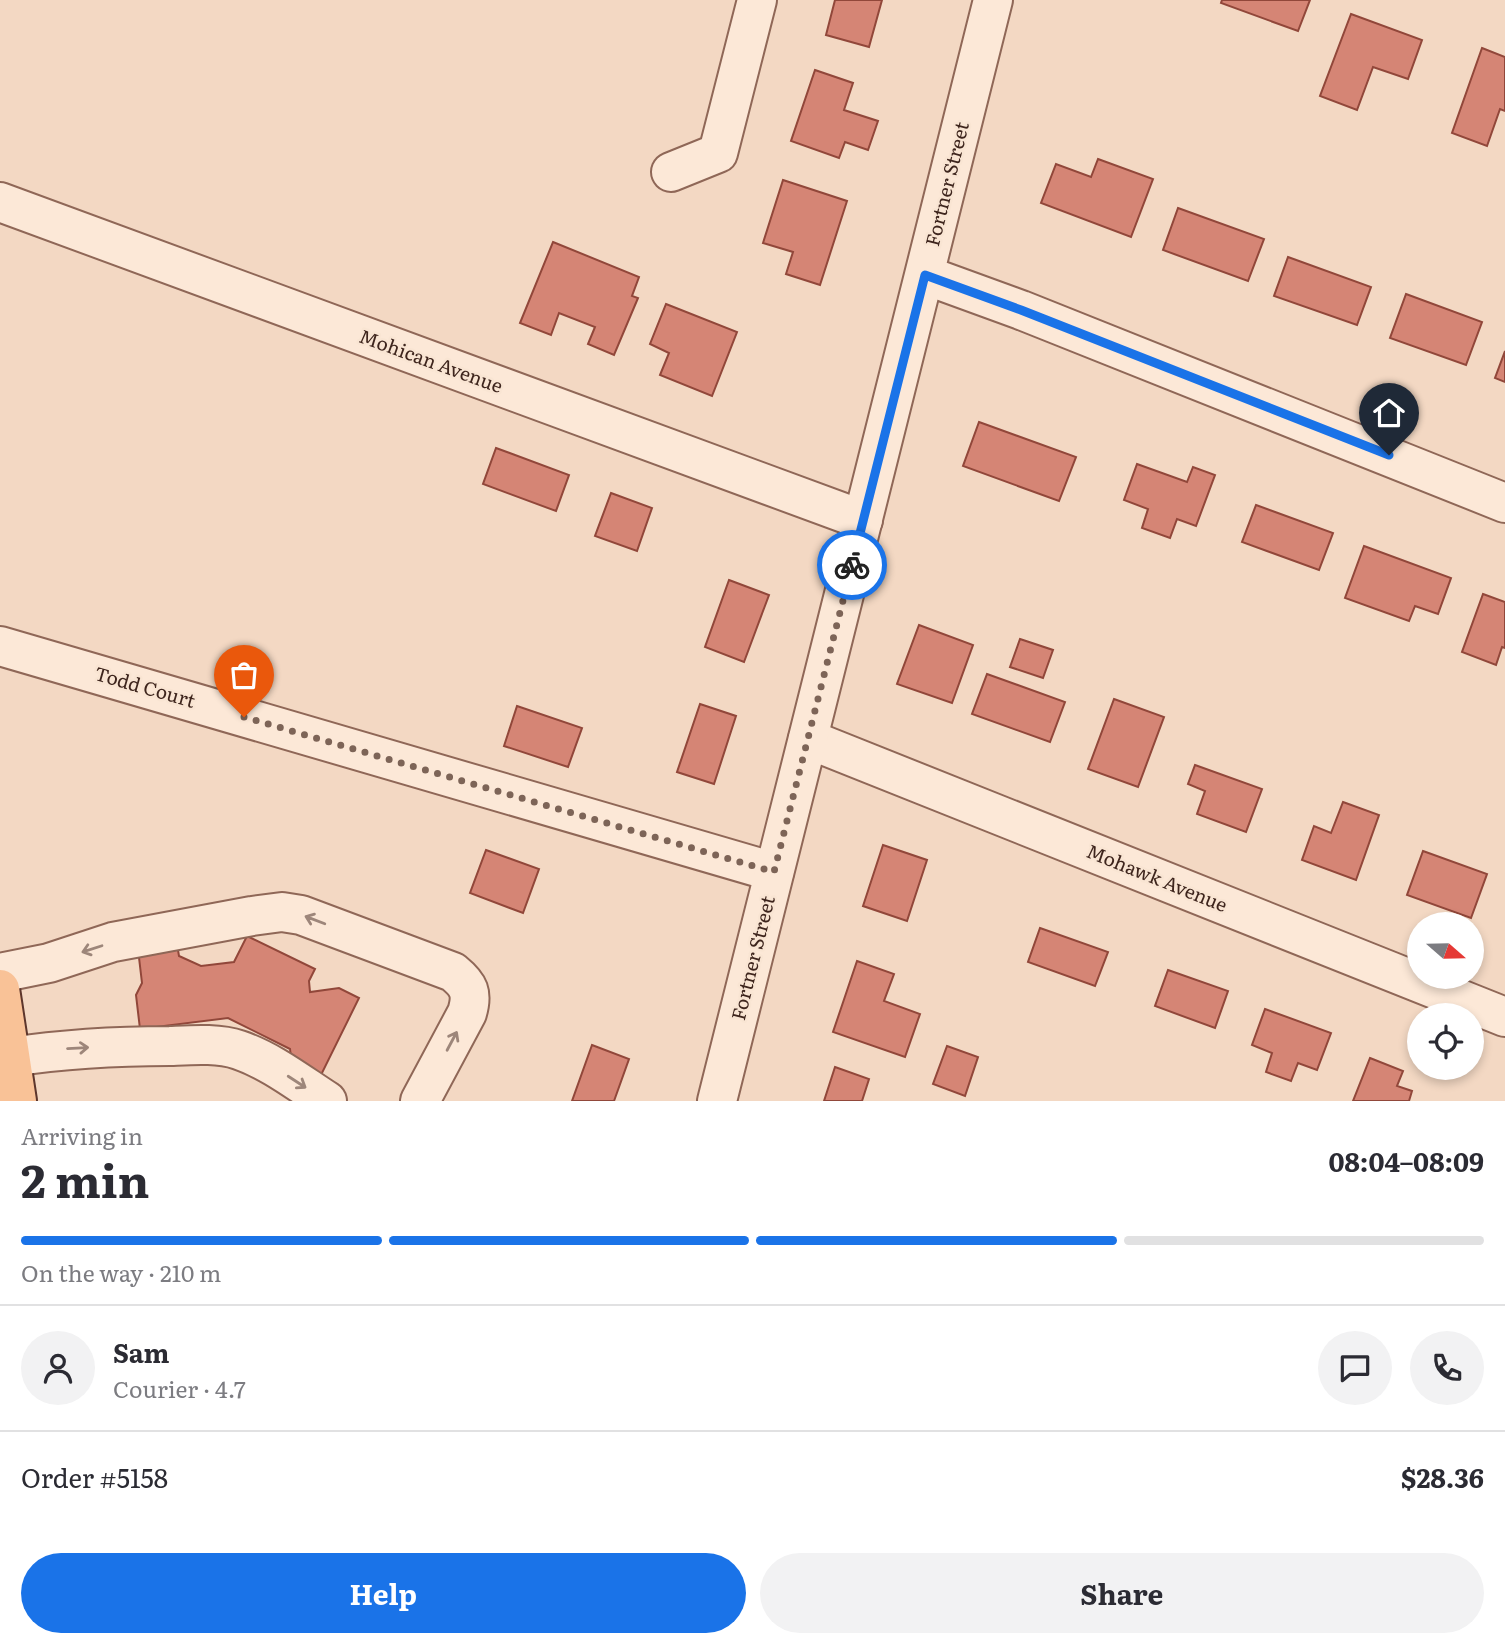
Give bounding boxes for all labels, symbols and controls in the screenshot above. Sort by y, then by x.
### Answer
street label: Fortner Street [917,118,975,249]
street label: Mohican Avenue [356,321,507,399]
pin [1359,383,1419,455]
icon: home [1370,394,1408,432]
courier [817,530,887,600]
icon: bike [833,546,871,584]
pin [214,645,274,717]
icon: bag [225,656,263,694]
street label: Todd Court [92,658,199,714]
street label: Mohawk Avenue [1083,836,1232,918]
street label: Fortner Street [723,892,781,1023]
north arrow [1407,912,1484,989]
map controls [1407,912,1484,1080]
one-way arrow [305,913,327,925]
one-way arrow [82,944,104,956]
button: locate [1407,1003,1484,1080]
one-way arrow [446,1031,460,1052]
one-way arrow [66,1042,89,1055]
one-way arrow [286,1075,306,1089]
text: Arriving in [21,1118,143,1152]
text: 08:04–08:09 [1329,1141,1484,1180]
text: 2 min [21,1144,150,1212]
text: On the way · 210 m [21,1255,221,1289]
button: person [21,1331,95,1405]
button: chat [1318,1331,1392,1405]
button: phone [1410,1331,1484,1405]
text: Sam [113,1332,169,1371]
text: Courier · 4.7 [113,1371,246,1405]
text: Order #5158 [21,1457,168,1496]
text: $28.36 [1401,1457,1484,1496]
button: Help [21,1553,746,1633]
button: Share [760,1553,1484,1633]

